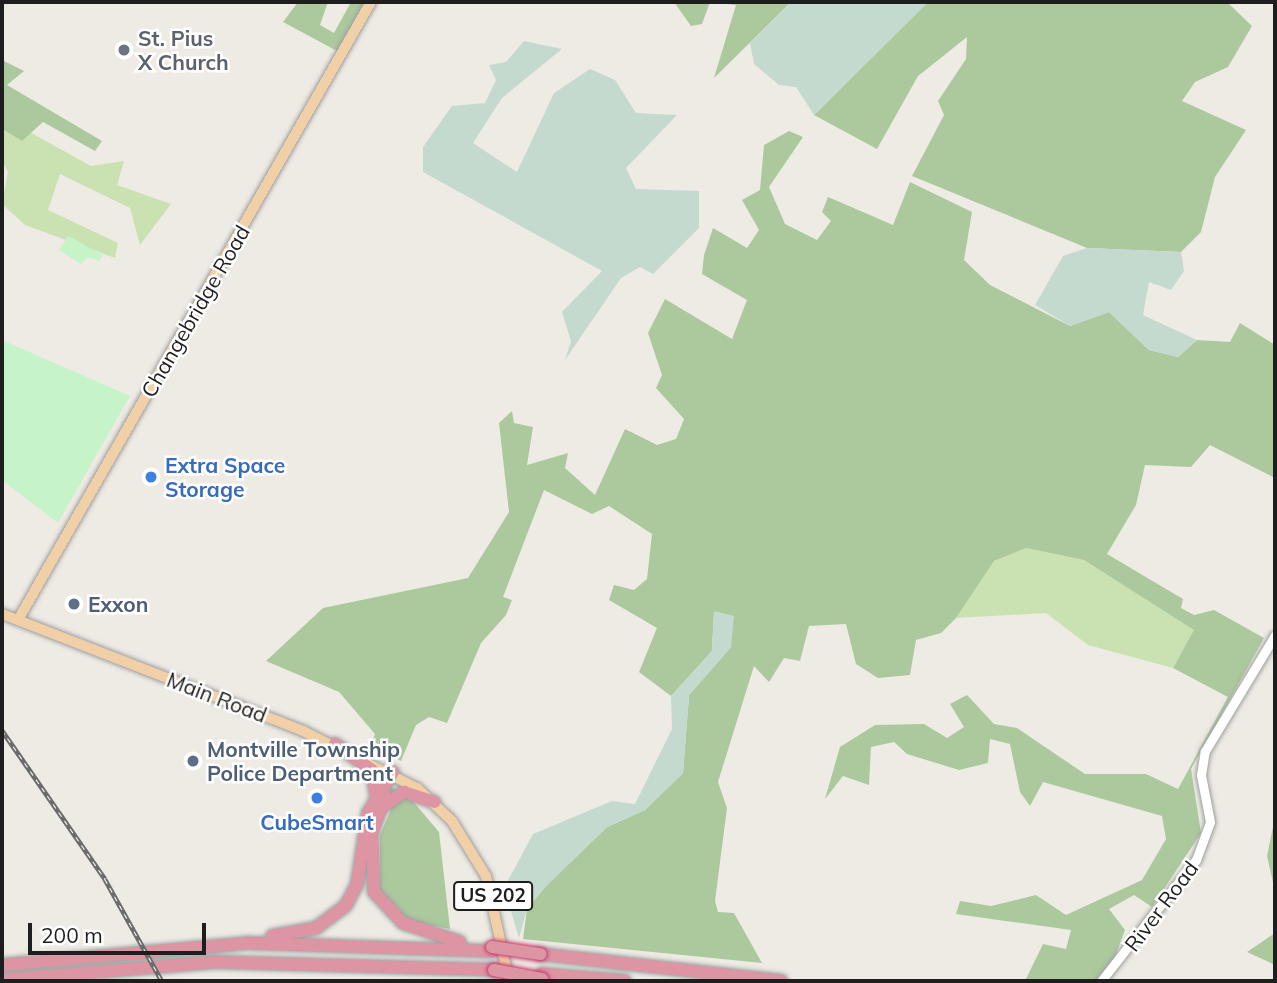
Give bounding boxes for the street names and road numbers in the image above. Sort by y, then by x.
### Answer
street label: Changebridge Road [135,220,255,402]
street label: Main Road [164,666,270,728]
street label: River Road [1119,856,1203,956]
road number: US 202 [453,880,533,912]

